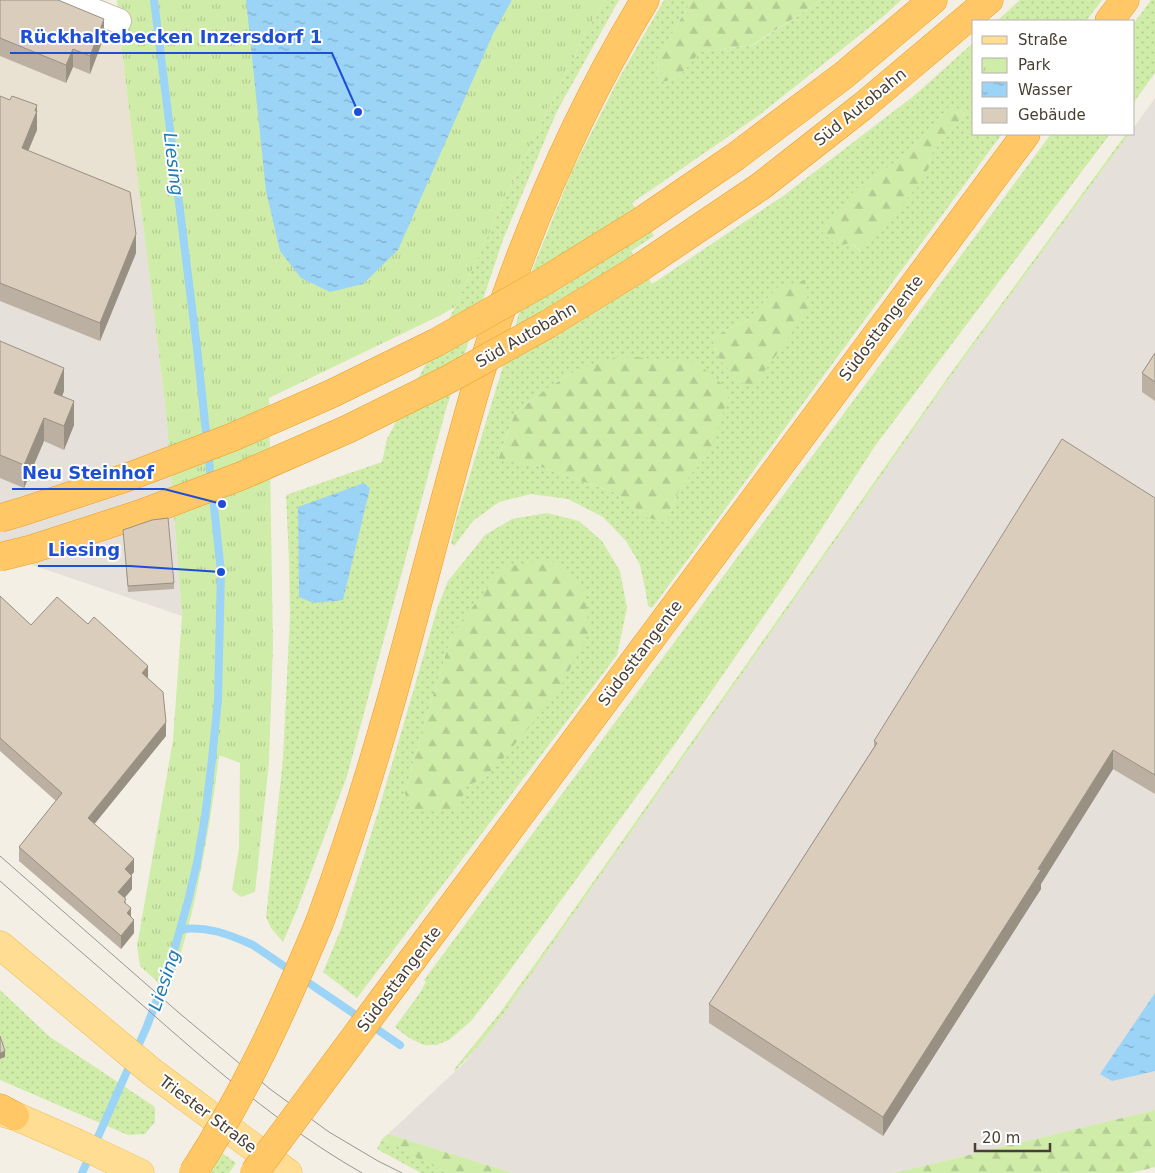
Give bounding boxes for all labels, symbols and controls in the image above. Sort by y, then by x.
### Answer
callout: Rückhaltebecken Inzersdorf 1 [10,20,332,53]
legend [972,20,1135,135]
text: Rückhaltebecken Inzersdorf 1 [20,26,322,47]
text: Straße [1018,31,1067,49]
text: Park [1018,56,1051,74]
street label: Süd Autobahn [810,64,910,150]
text: Wasser [1018,81,1073,99]
text: Gebäude [1018,106,1086,124]
water label: Liesing [160,131,188,197]
street label: Südosttangente [835,271,927,385]
street label: Süd Autobahn [472,299,580,371]
callout: Neu Steinhof [12,456,164,489]
text: Neu Steinhof [22,462,154,483]
callout: Liesing [38,533,130,566]
text: Liesing [48,539,120,560]
street label: Südosttangente [594,596,686,710]
street label: Südosttangente [353,922,445,1036]
water label: Liesing [144,947,184,1013]
street label: Triester Straße [155,1071,260,1157]
scale bar [975,1120,1050,1152]
text: 20 m [982,1129,1020,1147]

